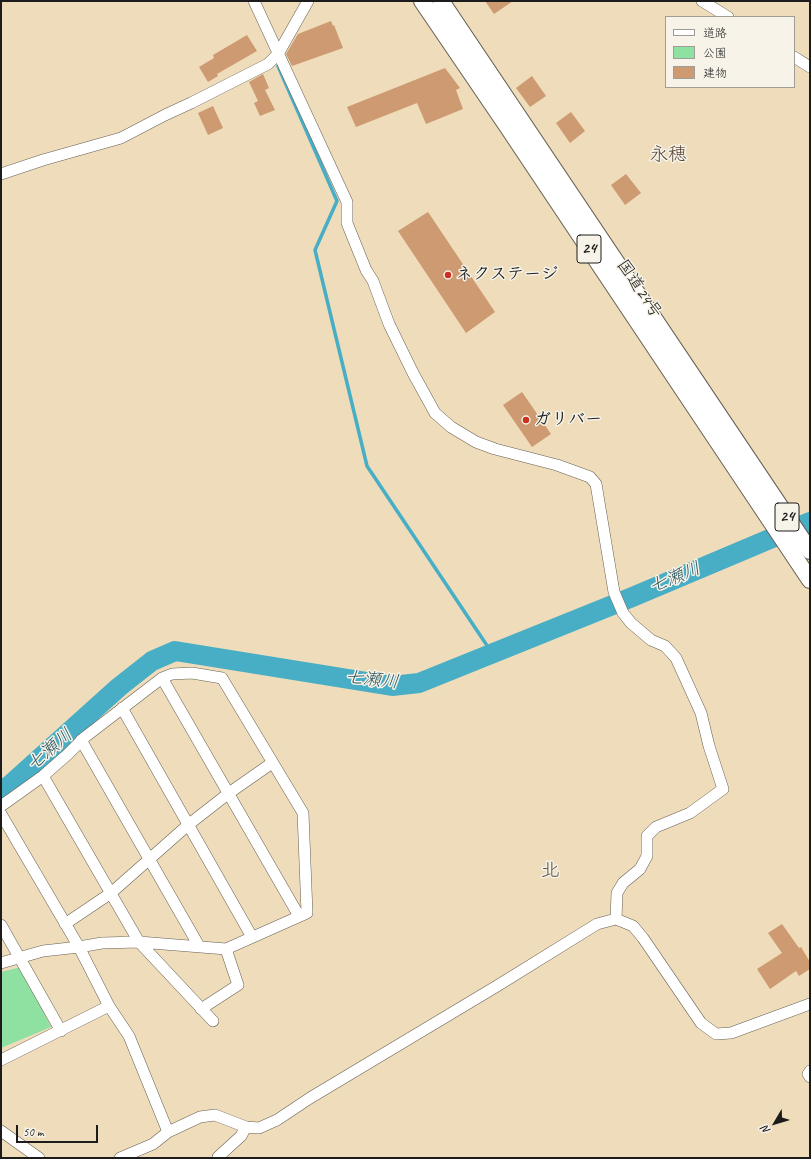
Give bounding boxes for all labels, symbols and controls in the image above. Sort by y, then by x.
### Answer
legend [665,16,795,88]
text: 道路 [703,25,727,41]
text: 公園 [703,45,727,61]
text: 建物 [703,65,727,81]
district label: 永穂 [649,144,687,166]
road number: 24 [577,235,601,263]
street label: 国道24号 [612,256,666,322]
place label: ネクステージ [456,265,558,285]
marker: ネクステージ [443,270,453,280]
place label: ガリバー [534,410,602,430]
marker: ガリバー [521,415,531,425]
road number: 24 [775,503,799,531]
water label: 七瀬川 [646,558,704,598]
water label: 七瀬川 [344,666,400,694]
water label: 七瀬川 [23,724,77,776]
district label: 北 [541,860,559,882]
north arrow [755,1103,795,1143]
scale bar [18,1117,100,1143]
text: N [758,1123,773,1137]
text: 50 m [23,1124,43,1140]

